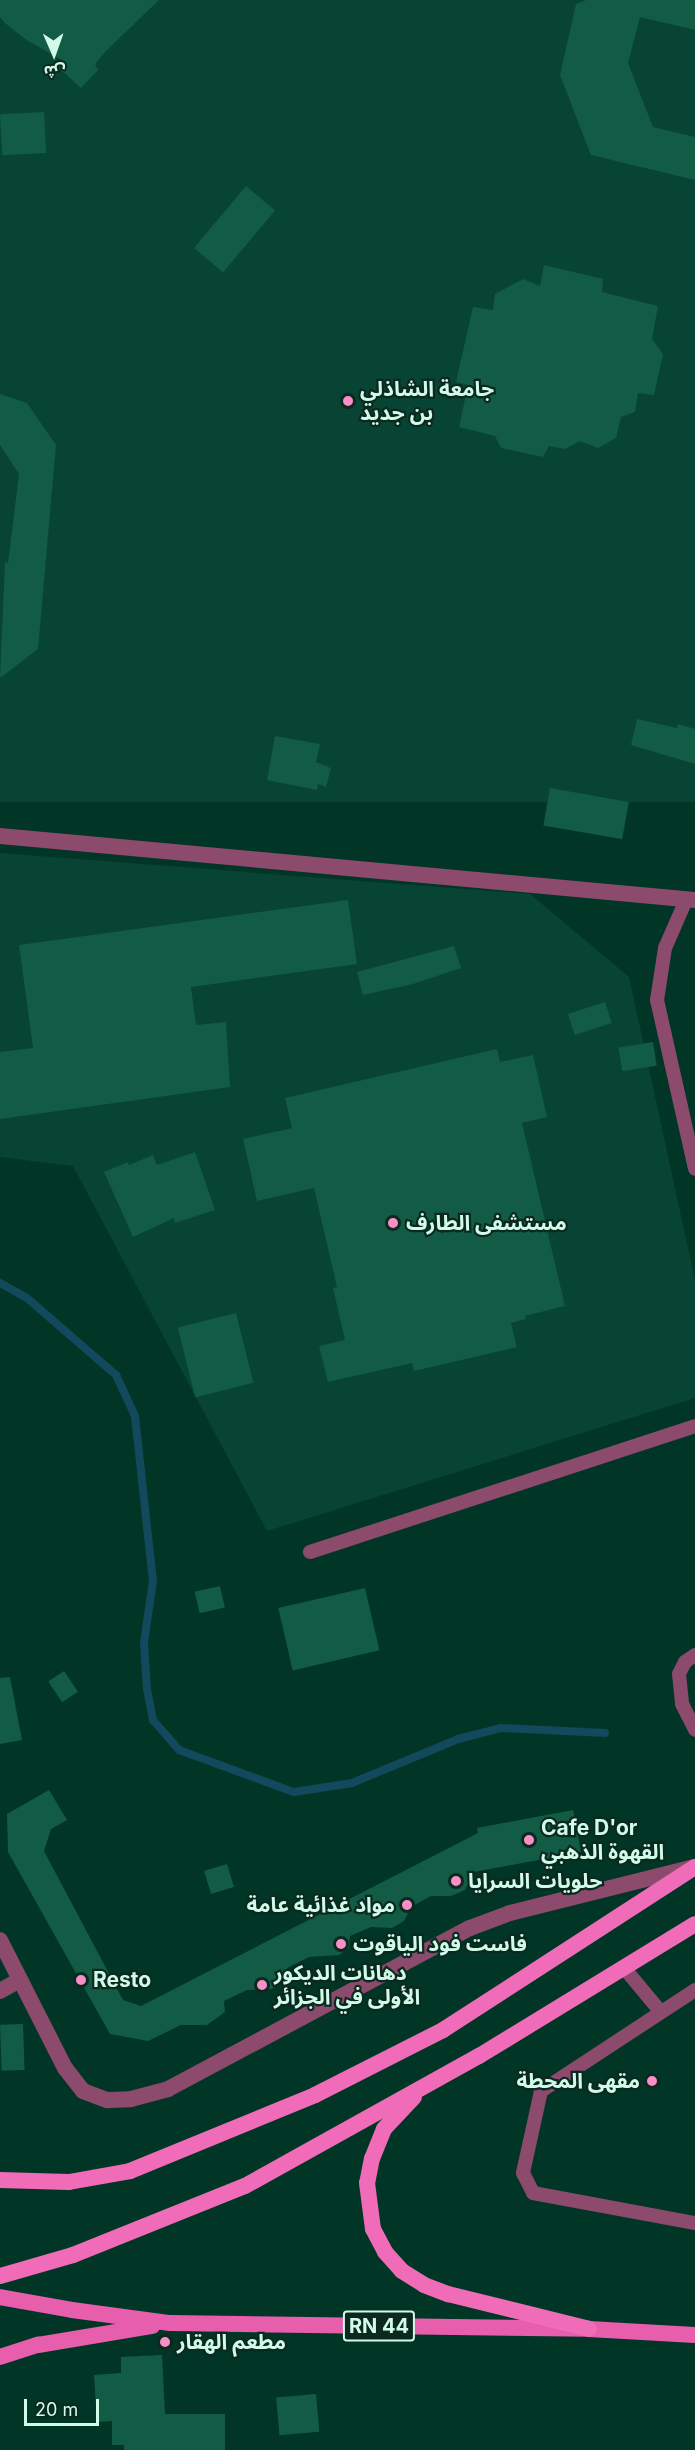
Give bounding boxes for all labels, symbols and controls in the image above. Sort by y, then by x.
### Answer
north arrow [24,24,84,84]
text: ش [43,62,66,82]
place label: جامعة الشاذلي بن جديد [360,376,494,426]
marker: جامعة الشاذلي بن جديد [341,394,355,408]
place label: مستشفى الطارف [406,1210,567,1236]
marker: مستشفى الطارف [384,1214,402,1232]
place label: Cafe D'or القهوة الذهبي [541,1815,664,1865]
marker: Cafe D'or القهوة الذهبي [522,1833,536,1847]
place label: حلويات السرايا [468,1868,602,1894]
marker: حلويات السرايا [449,1874,463,1888]
place label: مواد غذائية عامة [247,1892,395,1918]
marker: مواد غذائية عامة [400,1898,414,1912]
place label: فاست فود الياقوت [353,1931,527,1957]
marker: فاست فود الياقوت [334,1937,348,1951]
place label: دهانات الديكور الأولى في الجزائر [274,1960,420,2010]
place label: Resto [93,1967,151,1993]
marker: Resto [74,1973,88,1987]
marker: دهانات الديكور الأولى في الجزائر [255,1978,269,1992]
place label: مقهى المحطة [516,2068,640,2094]
marker: مقهى المحطة [645,2074,659,2088]
road number: RN 44 [342,2309,416,2343]
place label: مطعم الهقار [177,2329,286,2355]
marker: مطعم الهقار [158,2335,172,2349]
scale bar [27,2387,102,2425]
text: 20 m [35,2399,78,2420]

